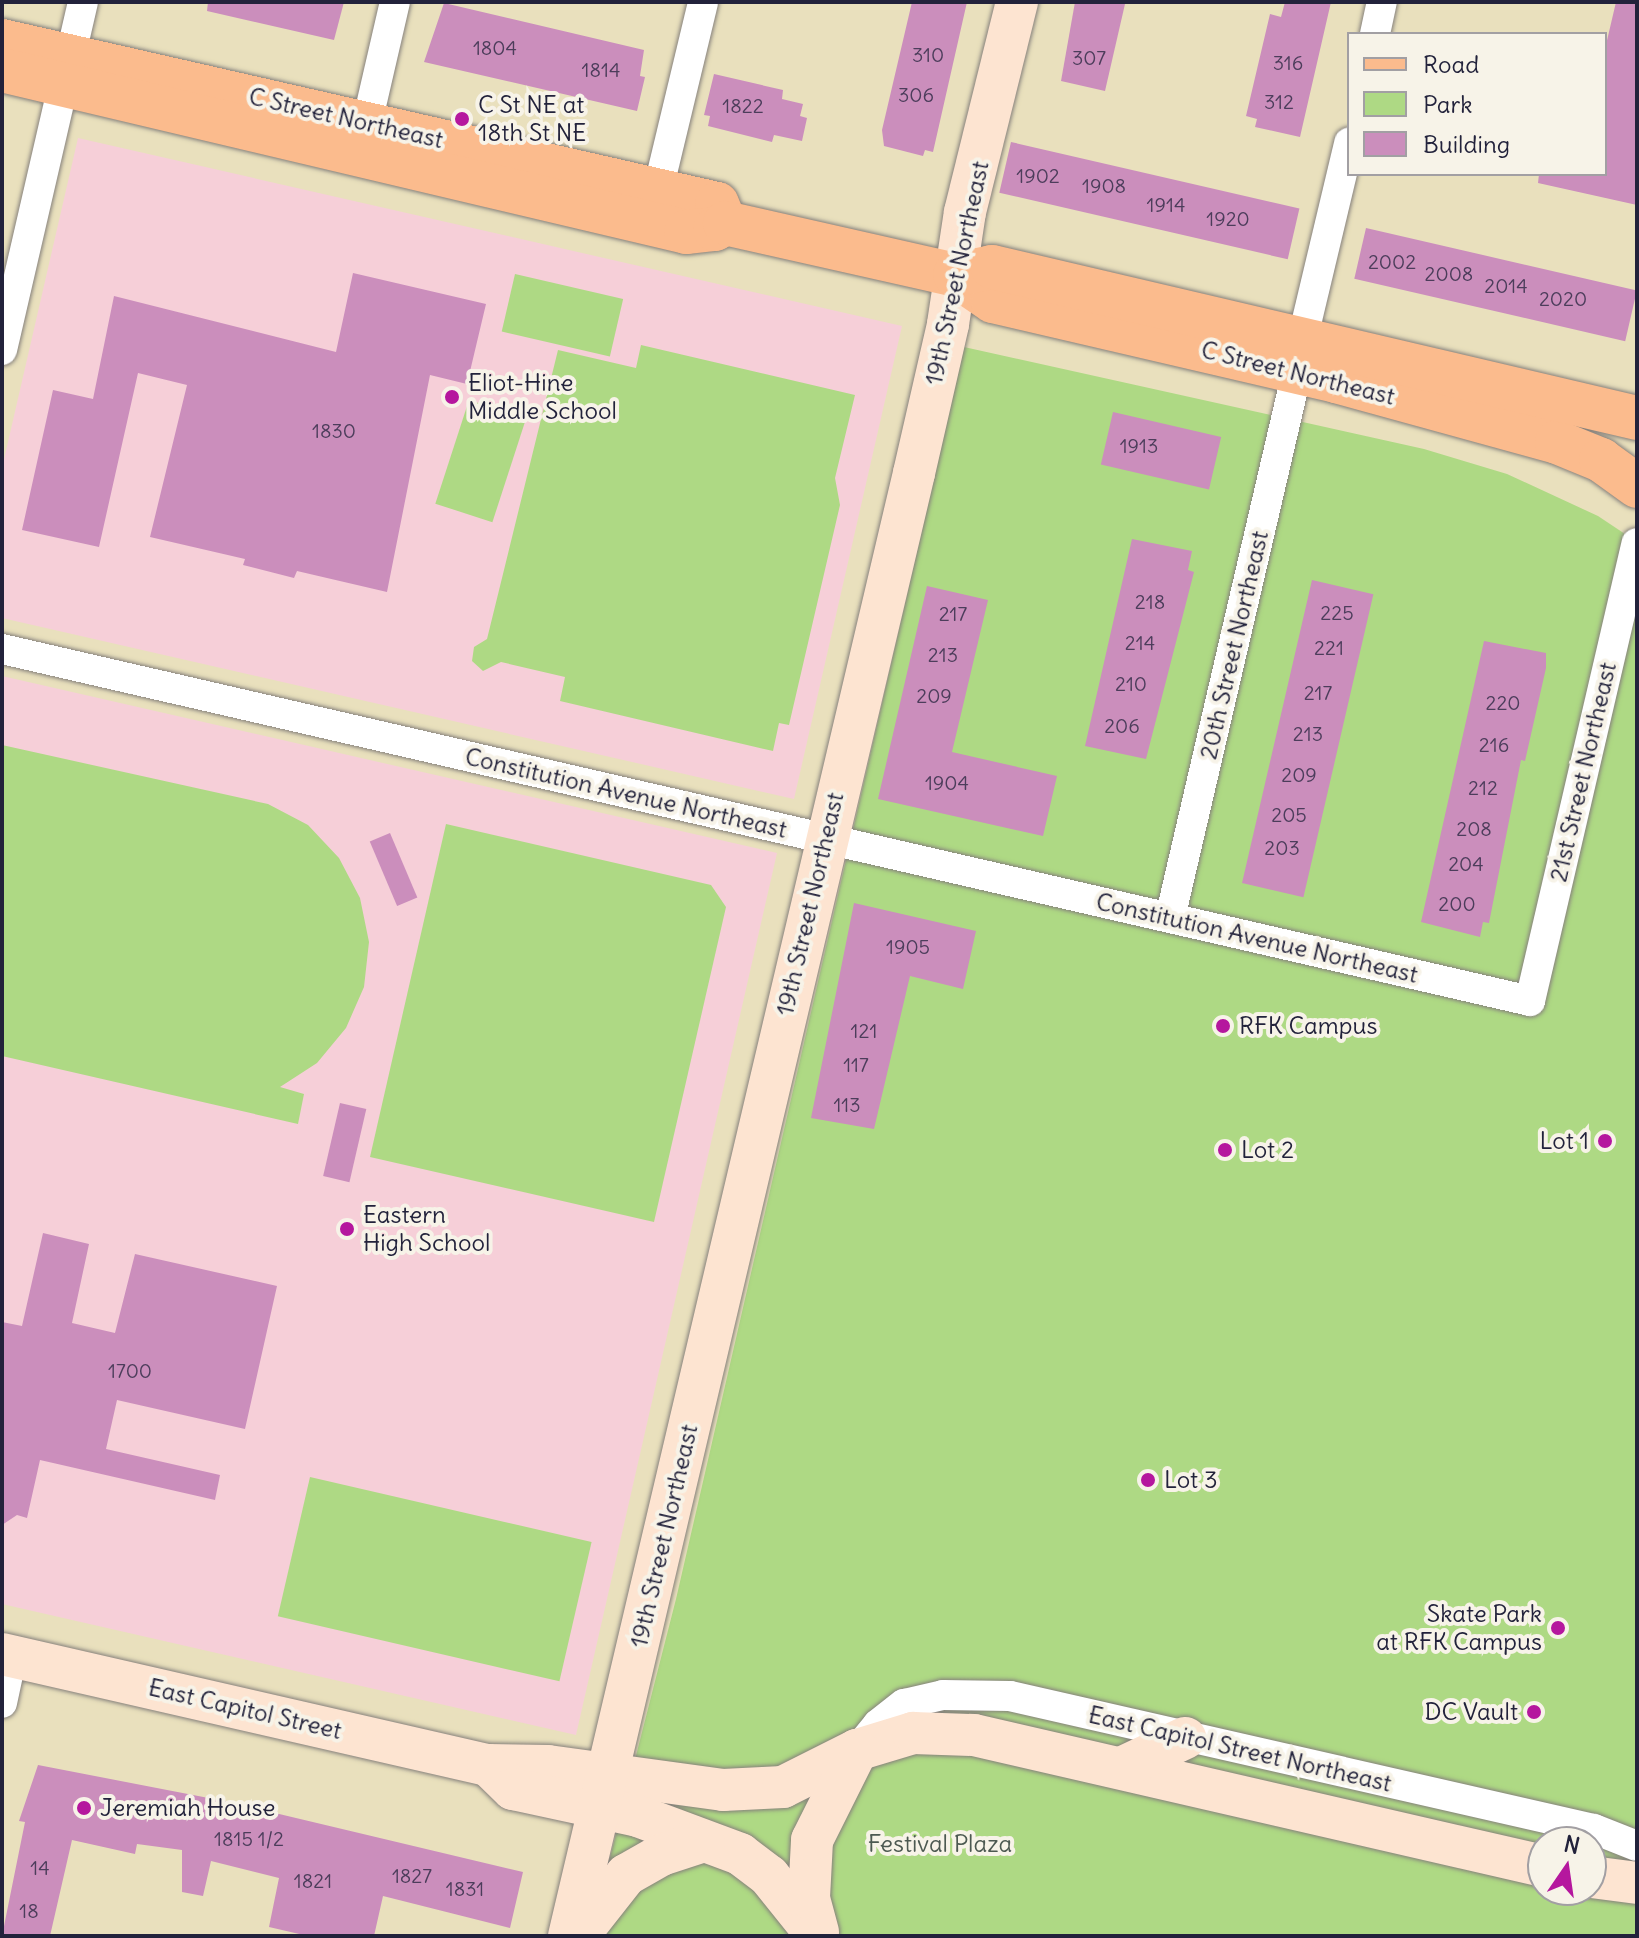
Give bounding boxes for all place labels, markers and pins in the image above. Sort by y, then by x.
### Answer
place label: C St NE at 18th St NE [478,91,586,147]
marker: C St NE at 18th St NE [453,110,471,128]
place label: Eliot-Hine Middle School [468,369,617,425]
marker: Eliot-Hine Middle School [443,388,461,406]
place label: RFK Campus [1239,1012,1377,1040]
marker: RFK Campus [1214,1017,1232,1035]
place label: Lot 1 [1540,1127,1589,1155]
marker: Lot 1 [1596,1132,1614,1150]
place label: Lot 2 [1241,1136,1294,1164]
marker: Lot 2 [1216,1141,1234,1159]
place label: Eastern High School [363,1201,490,1257]
marker: Eastern High School [338,1220,356,1238]
place label: Lot 3 [1164,1466,1218,1494]
marker: Lot 3 [1139,1471,1157,1489]
place label: Skate Park at RFK Campus [1376,1600,1542,1656]
marker: Skate Park at RFK Campus [1549,1619,1567,1637]
place label: DC Vault [1424,1698,1518,1726]
marker: DC Vault [1525,1703,1543,1721]
place label: Jeremiah House [100,1794,275,1822]
marker: Jeremiah House [75,1799,93,1817]

